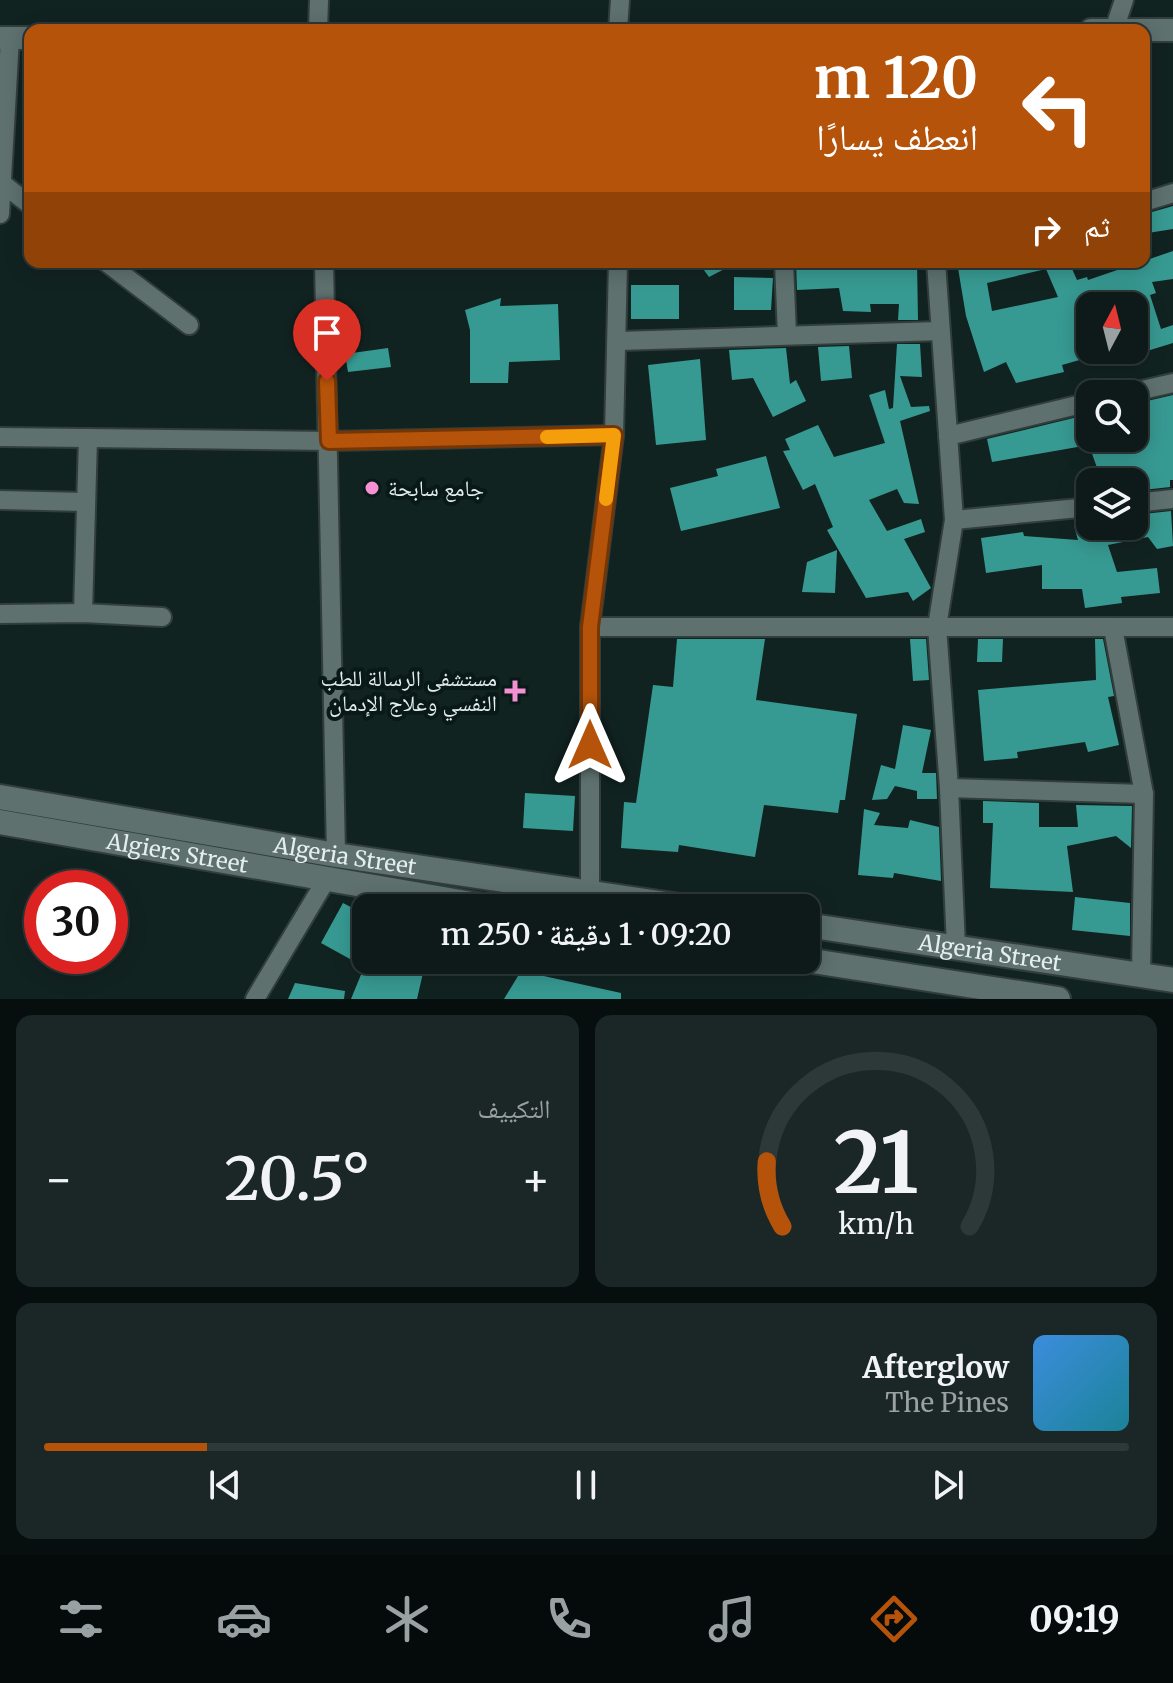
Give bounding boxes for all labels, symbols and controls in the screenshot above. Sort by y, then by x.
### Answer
text: 120 m [814,43,978,113]
icon: left [1006,56,1110,160]
text: انعطف يسارًا [816,115,978,160]
text: ثم [1084,207,1110,245]
icon: right [1024,208,1068,252]
north arrow [1076,292,1148,364]
map controls [1076,292,1148,540]
pin [293,299,361,381]
icon: arrive [305,311,349,355]
button: search [1076,380,1148,452]
button: layers [1076,468,1148,540]
place label: جامع سابحة [388,474,484,502]
marker: جامع سابحة [363,479,381,497]
place label: مستشفى الرسالة للطب النفسي وعلاج الإدمان [321,664,497,721]
marker: مستشفى الرسالة للطب النفسي وعلاج الإدمان [504,680,526,702]
position arrow [548,703,632,787]
street label: Algiers Street [103,827,251,879]
street label: Algeria Street [271,830,419,881]
speed limit sign: 30 [24,870,128,974]
text: 09:20 · 1 دقيقة · 250 m [440,915,732,953]
street label: Algeria Street [916,928,1064,977]
text: التكييف [478,1092,551,1125]
text: 21 [833,1111,918,1216]
text: 20.5° [224,1141,370,1216]
text: − [44,1152,73,1207]
text: + [521,1152,551,1207]
text: km/h [838,1206,914,1242]
text: Afterglow [862,1348,1009,1386]
text: The Pines [885,1386,1009,1419]
icon: previous [203,1463,247,1507]
icon: pause [564,1463,608,1507]
icon: next [926,1463,970,1507]
icon: filters [53,1591,109,1647]
icon: car [216,1591,272,1647]
icon: climate [379,1591,435,1647]
icon: phone [541,1591,597,1647]
icon: music [704,1591,760,1647]
icon: directions [866,1591,922,1647]
text: 09:19 [1029,1597,1120,1642]

